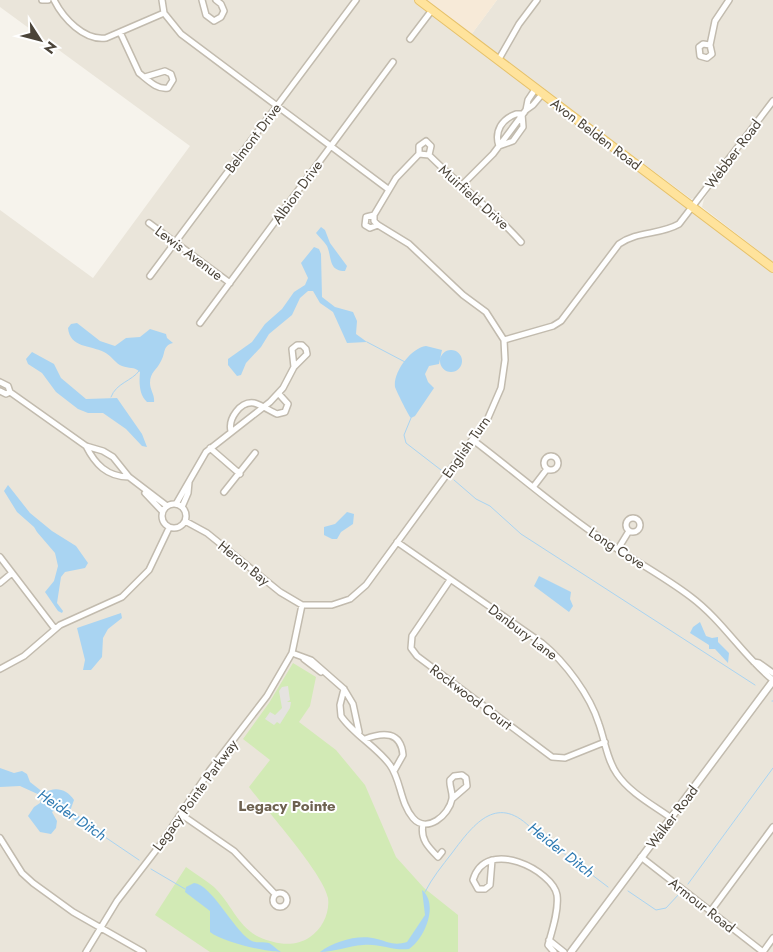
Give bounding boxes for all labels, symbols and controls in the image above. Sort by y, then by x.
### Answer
north arrow [15,15,65,65]
text: N [39,37,62,58]
street label: Avon Belden Road [547,93,645,175]
street label: Belmont Drive [220,99,286,177]
street label: Webber Road [700,115,766,193]
street label: Albion Drive [267,156,327,228]
street label: Muirfield Drive [434,160,514,234]
street label: Lewis Avenue [151,221,227,285]
street label: English Turn [437,412,495,482]
street label: Long Cove [585,522,649,574]
street label: Heron Bay [214,536,275,591]
street label: Danbury Lane [484,599,562,665]
street label: Rockwood Court [426,660,517,735]
street label: Legacy Pointe Parkway [148,734,243,855]
street label: Walker Road [642,781,702,853]
water label: Heider Ditch [33,784,111,846]
district label: Legacy Pointe [238,795,336,817]
water label: Heider Ditch [523,817,599,883]
street label: Armour Road [665,873,739,937]

